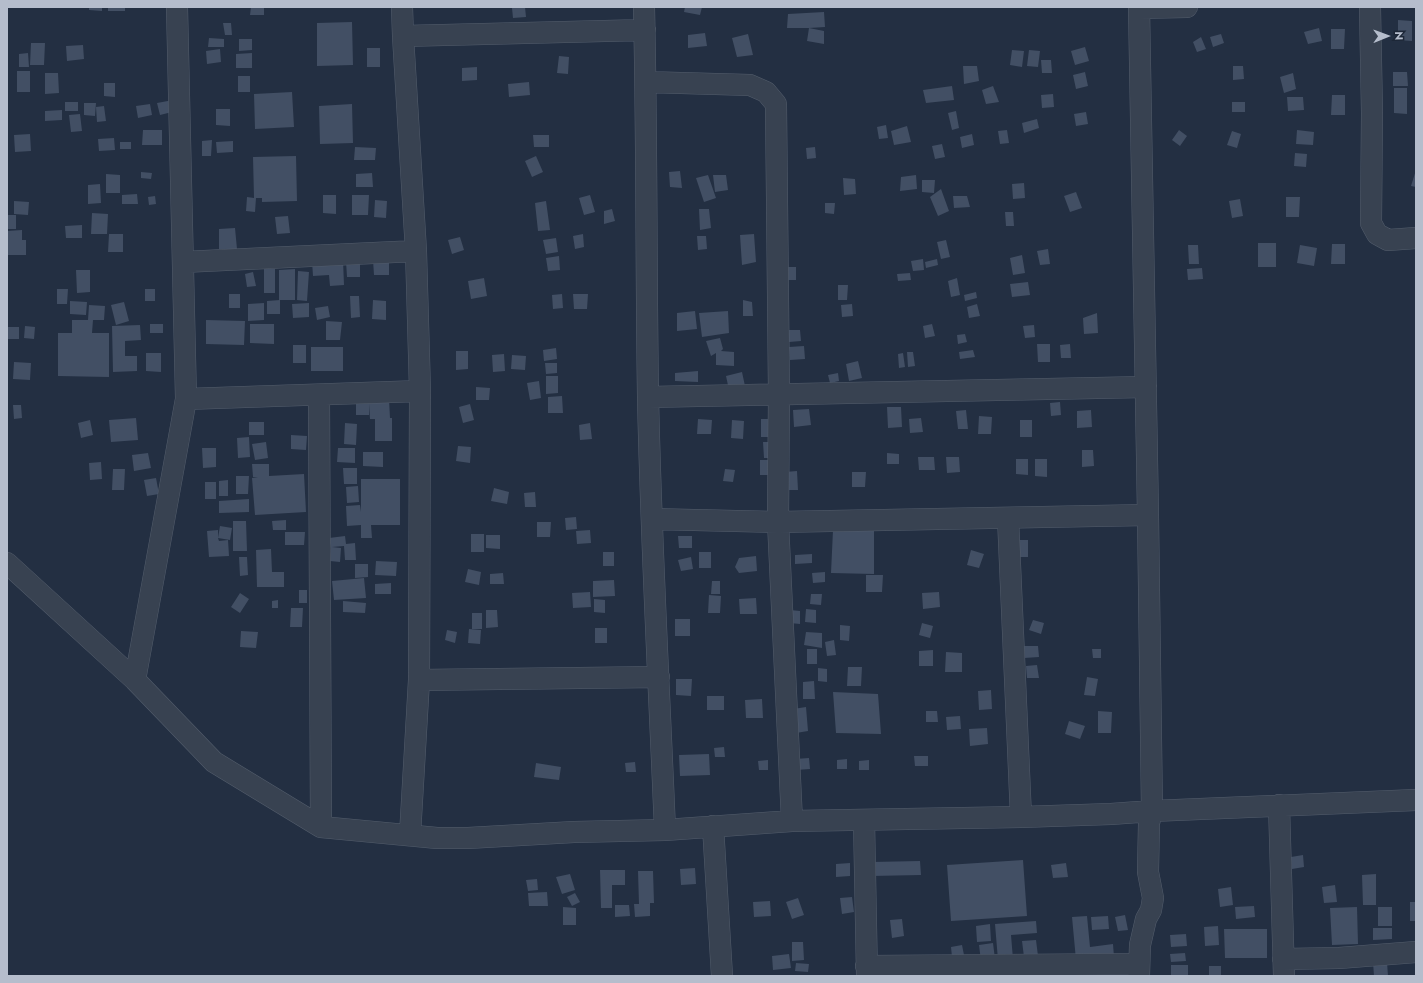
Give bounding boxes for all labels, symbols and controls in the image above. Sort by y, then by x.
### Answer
north arrow [1367,16,1407,56]
text: N [1391,31,1407,40]

